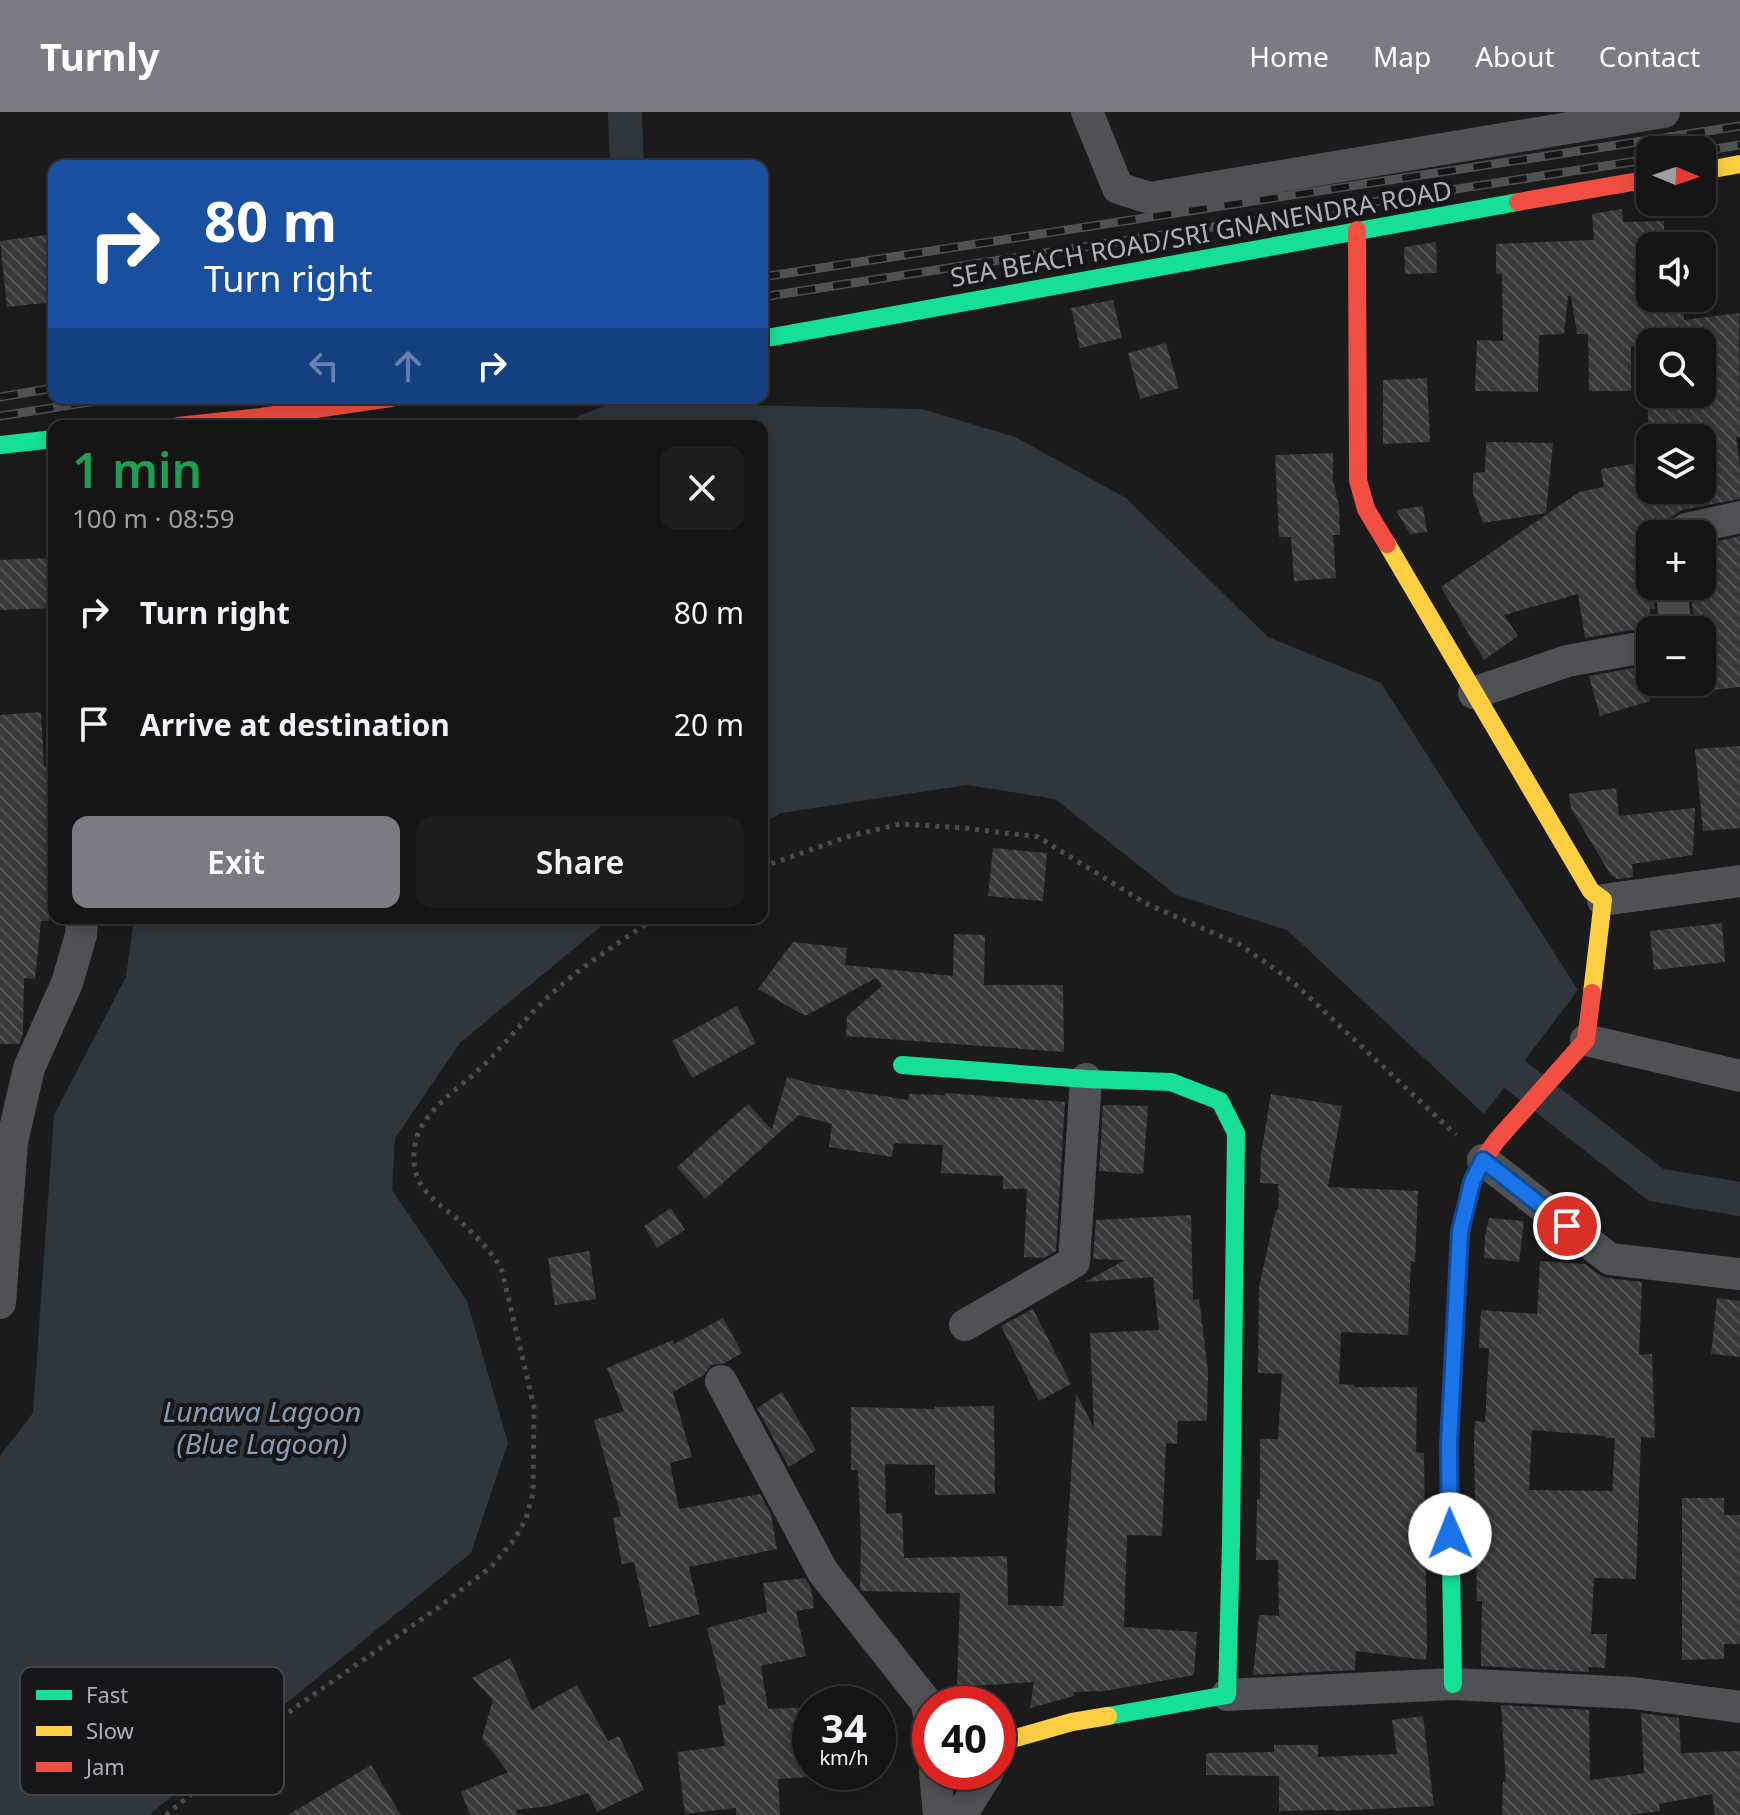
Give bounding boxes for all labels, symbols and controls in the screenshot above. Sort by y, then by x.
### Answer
text: Turnly [40,30,159,82]
text: Home [1249,37,1329,75]
text: Map [1373,37,1431,75]
text: About [1475,37,1555,75]
text: Contact [1599,37,1700,75]
north arrow [1636,136,1716,216]
map controls [1636,136,1716,696]
street label: SEA BEACH ROAD/SRI GNANENDRA ROAD [947,171,1455,295]
text: 80 m [204,182,337,258]
icon: right [72,192,176,296]
button: sound [1636,232,1716,312]
text: Turn right [204,254,372,303]
button: search [1636,328,1716,408]
icon: left [302,344,346,388]
icon: ahead [386,344,430,388]
icon: right [470,344,514,388]
button: layers [1636,424,1716,504]
text: 1 min [72,437,202,502]
button: close [660,446,744,530]
text: 100 m · 08:59 [72,500,235,536]
button: + [1636,520,1716,600]
icon: right [72,590,116,634]
text: Turn right [140,592,290,633]
text: 80 m [674,592,744,633]
button: − [1636,616,1716,696]
icon: arrive [72,702,116,746]
text: Arrive at destination [140,704,450,745]
text: 20 m [674,704,744,745]
button: Exit [72,816,400,908]
button: Share [416,816,744,908]
pin [1533,1192,1601,1260]
icon: arrive [1545,1204,1589,1248]
water label: Lunawa Lagoon (Blue Lagoon) [163,1392,361,1462]
position arrow [1408,1492,1492,1576]
legend [20,1667,284,1795]
text: Fast [86,1679,128,1709]
speed limit sign: 40 [912,1686,1016,1790]
text: 34 [821,1700,867,1755]
text: Slow [86,1715,135,1745]
text: km/h [819,1744,869,1771]
text: Jam [84,1751,125,1781]

